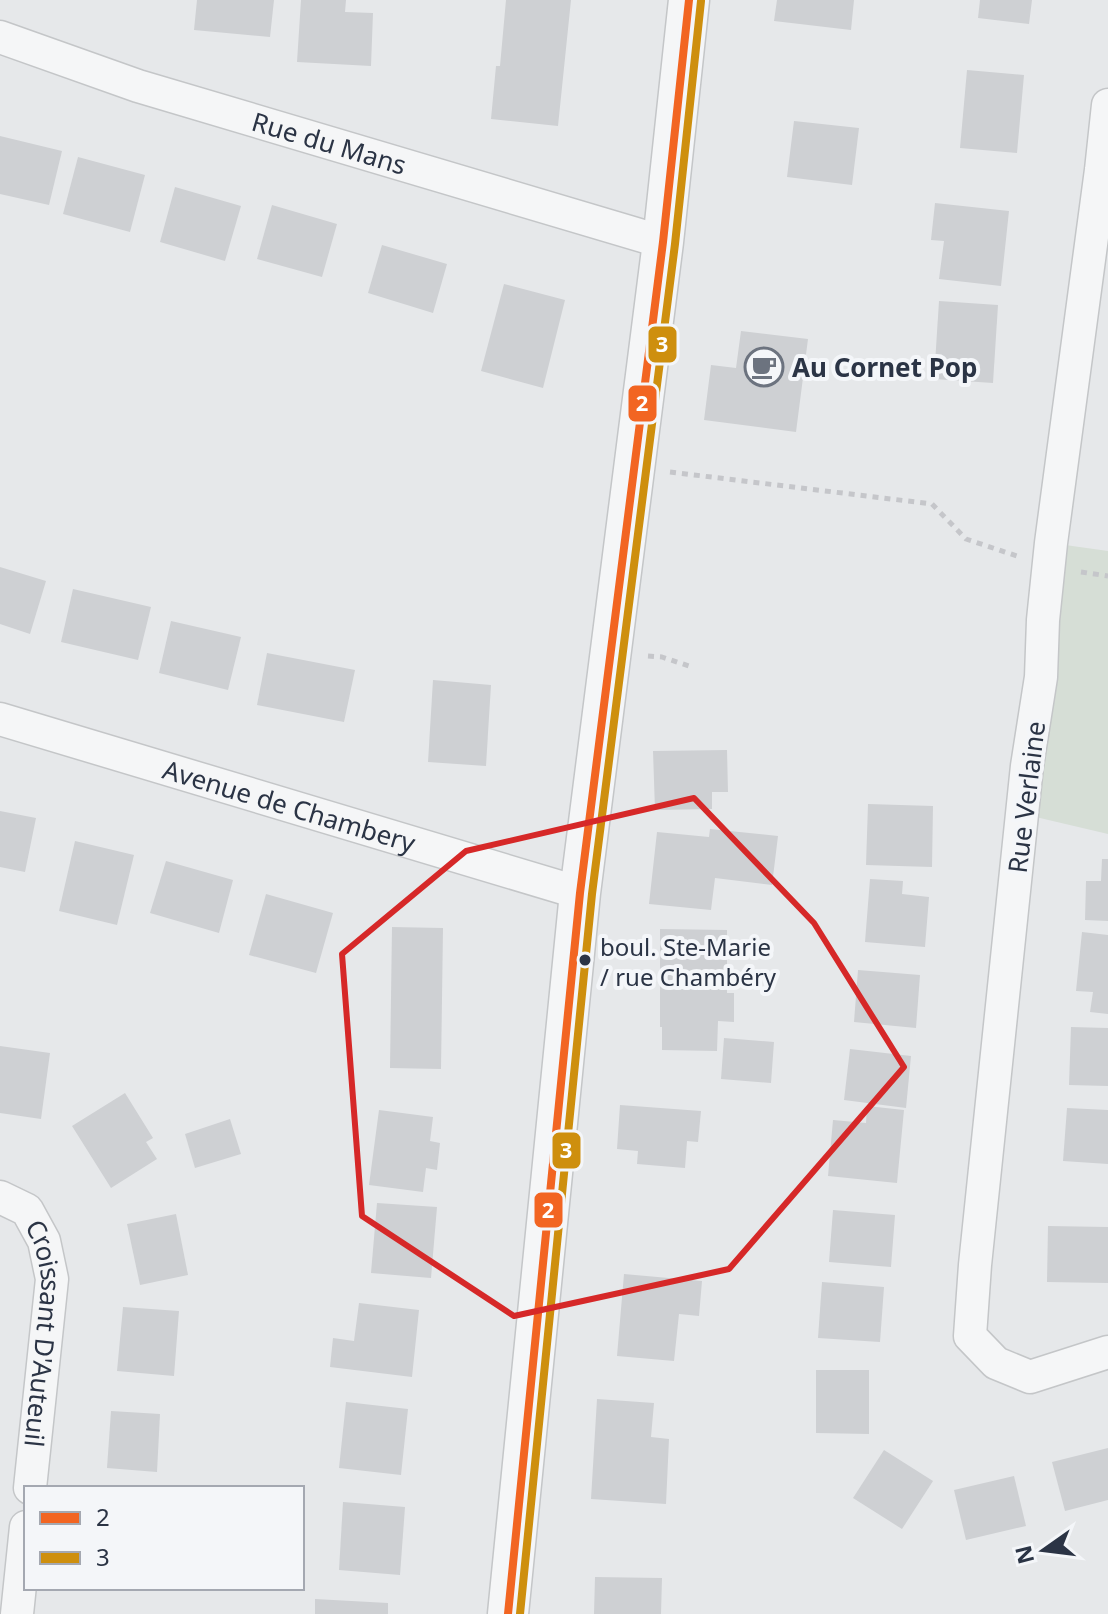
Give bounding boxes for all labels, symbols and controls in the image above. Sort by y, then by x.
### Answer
street label: Rue du Mans [248,103,411,183]
line badge: 3 [647,325,678,364]
text: 3 [656,328,668,358]
cafe icon: Au Cornet Pop [743,346,785,388]
place label: Au Cornet Pop [792,349,978,385]
line badge: 2 [627,384,658,423]
text: 2 [636,387,648,417]
street label: Rue Verlaine [999,719,1053,875]
street label: Avenue de Chambery [159,751,420,861]
place label: boul. Ste-Marie / rue Chambéry [600,930,777,993]
marker: boul. Ste-Marie / rue Chambéry [577,952,593,968]
line badge: 3 [551,1131,582,1170]
text: 3 [560,1134,572,1164]
line badge: 2 [533,1191,564,1229]
text: 2 [542,1194,554,1224]
street label: Croissant D'Auteuil [16,1213,70,1449]
legend [24,1486,304,1590]
text: 2 [96,1500,110,1533]
north arrow [1004,1510,1084,1590]
text: 3 [96,1540,110,1573]
text: N [1007,1543,1040,1567]

